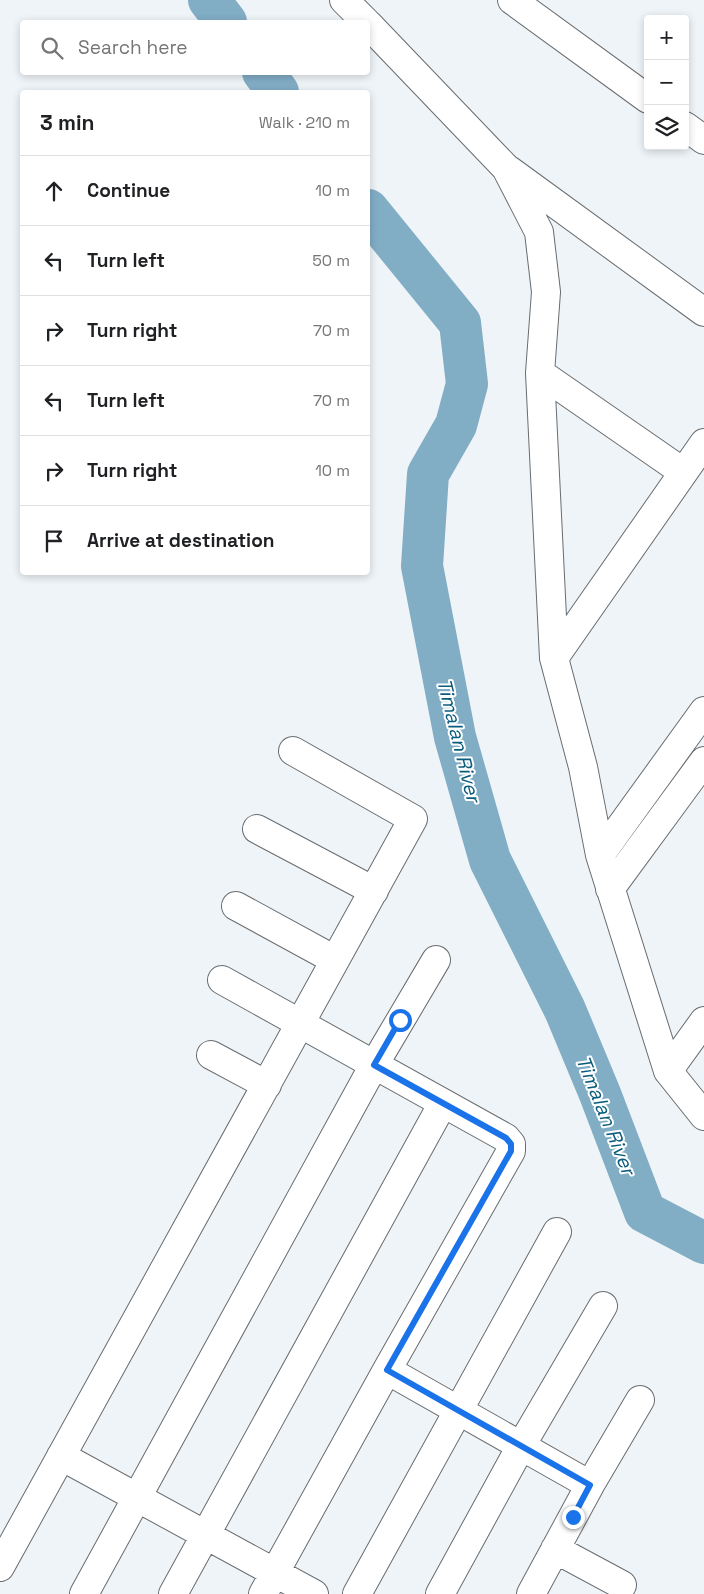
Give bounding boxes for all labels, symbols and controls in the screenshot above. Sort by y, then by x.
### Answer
map controls [644,15,689,150]
button: + [644,15,689,60]
search box [20,20,370,75]
icon: search [38,34,66,62]
text: Search here [78,35,188,60]
button: − [644,60,689,105]
button: layers [644,105,689,150]
text: 3 min [40,109,95,136]
text: Walk · 210 m [259,112,350,133]
icon: ahead [40,177,68,205]
text: Continue [87,178,170,203]
text: 10 m [315,180,350,201]
icon: left [40,247,68,275]
text: Turn left [87,248,165,273]
text: 50 m [312,250,350,271]
icon: right [40,317,68,345]
text: Turn right [87,318,177,343]
text: 70 m [313,320,350,341]
icon: left [40,387,68,415]
text: Turn left [87,388,165,413]
text: 70 m [313,390,350,411]
icon: right [40,457,68,485]
text: Turn right [87,458,177,483]
text: 10 m [315,460,350,481]
icon: arrive [40,527,68,555]
text: Arrive at destination [87,528,275,553]
water label: Timalan River [431,676,487,807]
route start [389,1009,412,1032]
water label: Timalan River [570,1052,643,1181]
route end [562,1506,585,1529]

